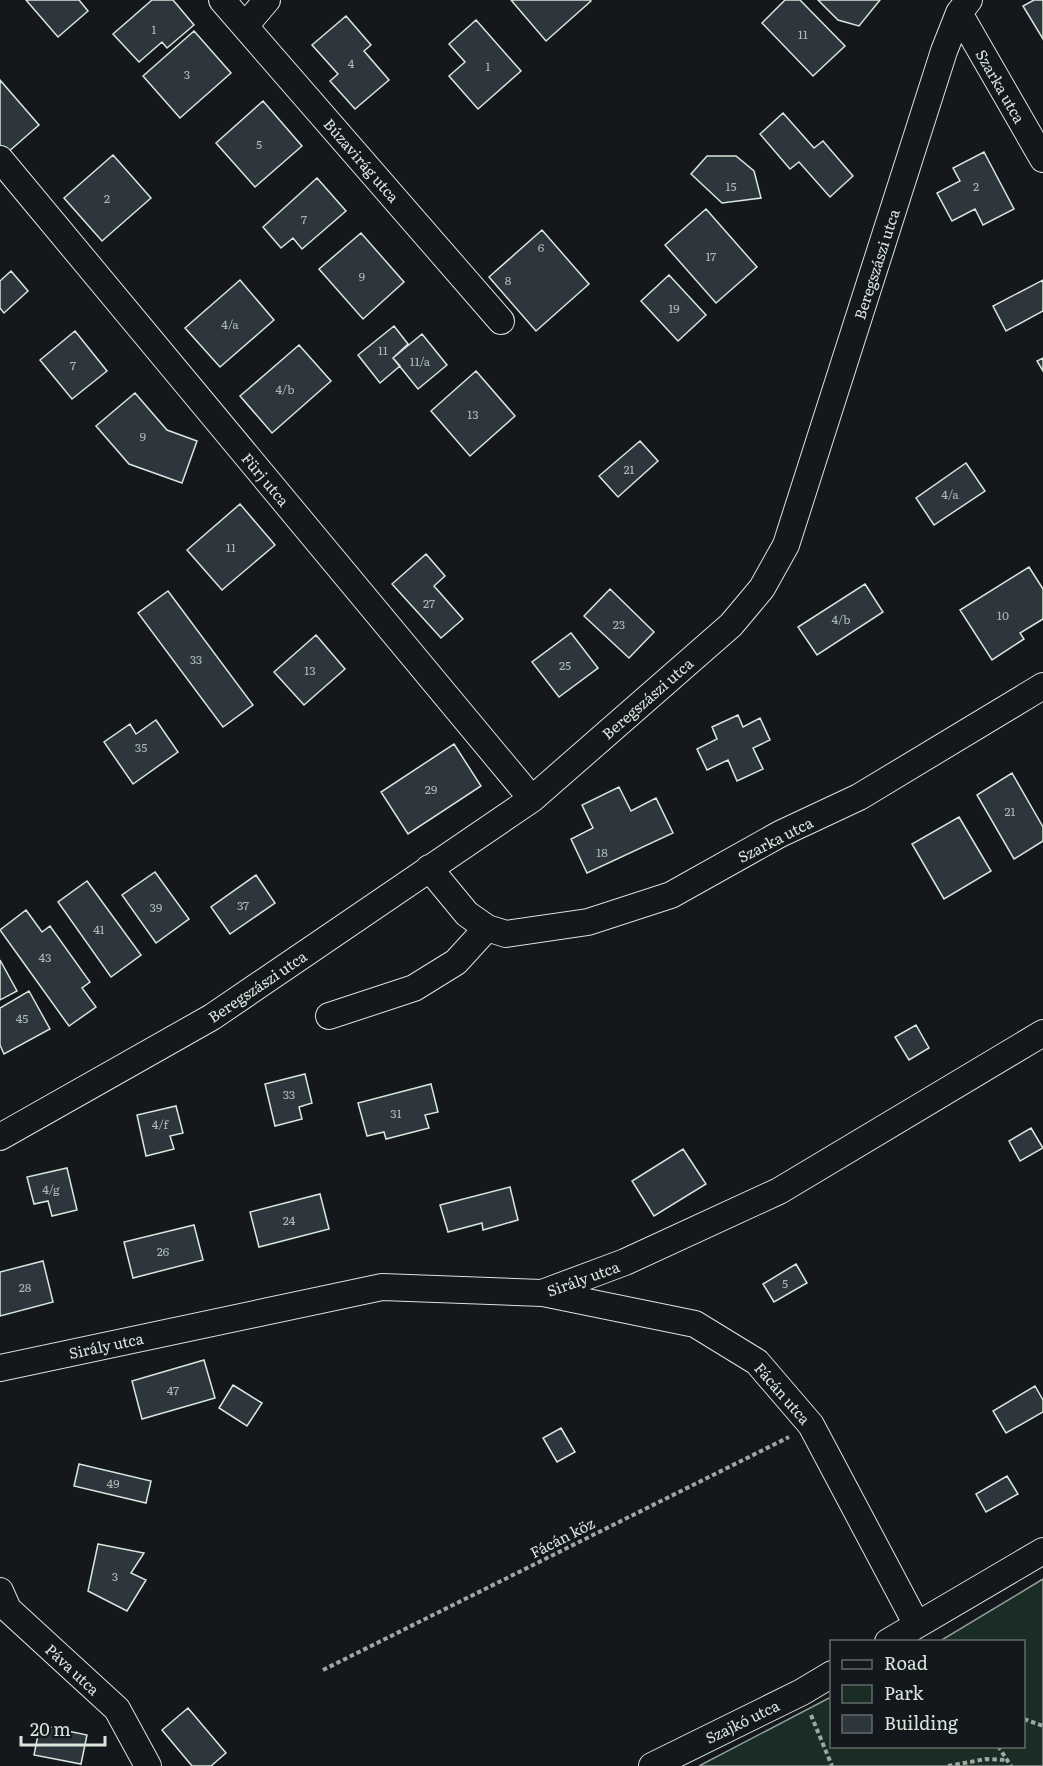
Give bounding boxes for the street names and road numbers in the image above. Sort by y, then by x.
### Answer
street label: Szarka utca [971,45,1032,128]
street label: Búzavirág utca [319,113,406,208]
street label: Beregszászi utca [847,205,905,322]
street label: Fürj utca [237,447,296,512]
street label: Beregszászi utca [596,651,699,744]
street label: Szarka utca [733,810,817,868]
street label: Beregszászi utca [203,944,312,1028]
street label: Sirály utca [543,1254,623,1302]
street label: Sirály utca [66,1326,146,1364]
street label: Fácán utca [750,1357,817,1430]
street label: Fácán köz [526,1511,598,1563]
street label: Páva utca [41,1638,106,1701]
street label: Szajkó utca [701,1693,784,1749]

